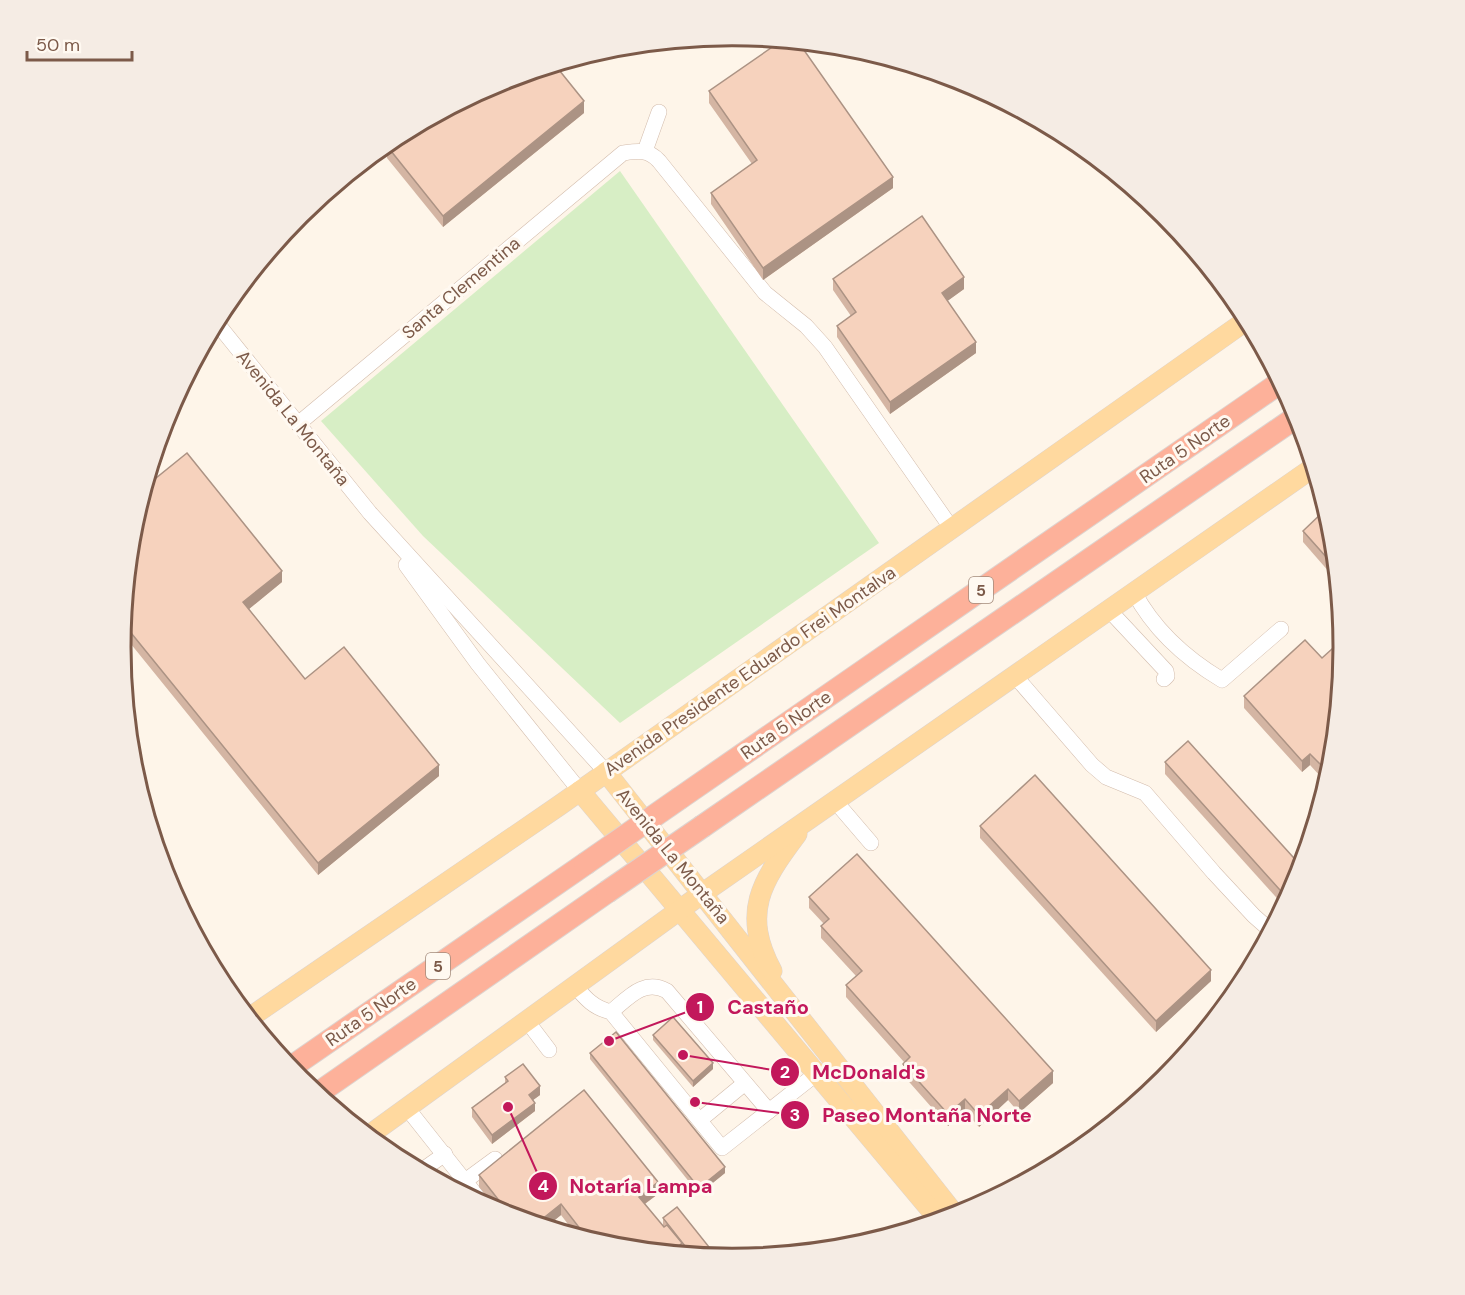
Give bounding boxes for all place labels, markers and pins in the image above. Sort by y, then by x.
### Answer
callout: Castaño [685,988,821,1026]
callout: McDonald's [770,1053,937,1091]
callout: Paseo Montaña Norte [780,1096,1044,1134]
callout: Notaría Lampa [528,1167,725,1205]

